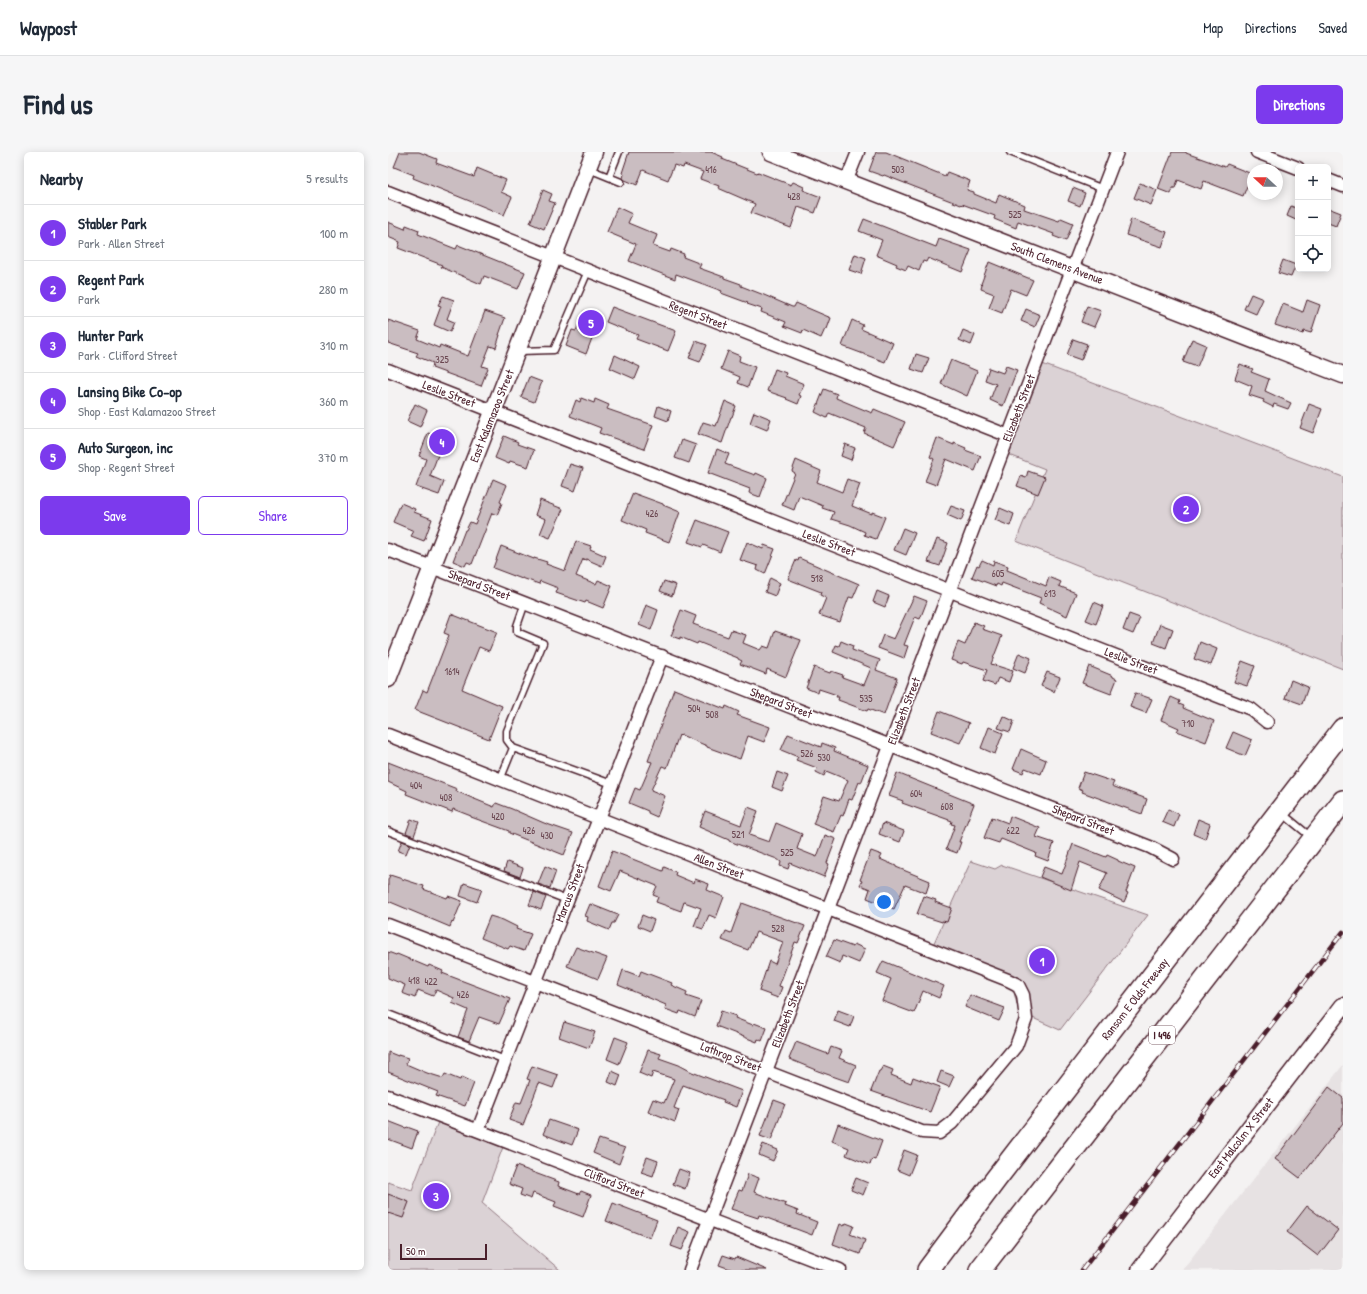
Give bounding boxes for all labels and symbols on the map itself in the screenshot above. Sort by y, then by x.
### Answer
house number: 416 [705,163,717,176]
house number: 503 [891,163,905,176]
north arrow [1247,164,1283,200]
house number: 428 [788,190,800,203]
house number: 525 [1008,208,1022,221]
street label: South Clemens Avenue [1008,237,1106,288]
street label: Regent Street [667,296,730,334]
pin: 5 [578,308,604,338]
house number: 325 [435,353,449,366]
street label: East Kalamazoo Street [465,366,518,465]
street label: Elizabeth Street [998,371,1039,444]
street label: Leslie Street [420,376,479,412]
pin: 4 [429,427,455,457]
pin: 2 [1173,494,1199,524]
house number: 426 [646,507,658,520]
street label: Leslie Street [800,525,859,561]
street label: Shepard Street [446,565,513,604]
house number: 605 [992,567,1005,580]
house number: 518 [811,572,823,585]
house number: 613 [1044,587,1057,600]
street label: Leslie Street [1102,643,1161,679]
house number: 1614 [445,665,460,678]
street label: Elizabeth Street [883,674,924,747]
street label: Shepard Street [748,683,815,722]
house number: 535 [860,692,873,705]
house number: 504 [688,702,700,715]
house number: 508 [705,708,719,721]
house number: 710 [1181,717,1195,730]
house number: 526 [801,747,813,760]
house number: 530 [817,751,831,764]
house number: 404 [410,779,422,792]
house number: 604 [910,787,922,800]
house number: 408 [440,791,452,804]
house number: 608 [941,800,953,813]
street label: Shepard Street [1050,800,1117,839]
house number: 420 [492,810,505,823]
house number: 426 [523,824,535,837]
house number: 622 [1006,824,1020,837]
house number: 521 [732,828,745,841]
house number: 430 [541,829,554,842]
house number: 525 [780,846,794,859]
street label: Allen Street [692,848,747,883]
street label: Marcus Street [551,860,589,924]
your location [874,892,894,912]
house number: 528 [771,922,785,935]
pin: 1 [1029,946,1055,976]
street label: Ransom E Olds Freeway [1097,954,1172,1043]
house number: 418 [408,974,420,987]
house number: 422 [424,975,438,988]
street label: Elizabeth Street [767,977,808,1050]
house number: 426 [457,988,469,1001]
road number: I 496 [1149,1026,1175,1044]
street label: Lathrop Street [698,1037,765,1076]
street label: East Malcolm X Street [1204,1093,1278,1182]
street label: Clifford Street [581,1163,648,1202]
pin: 3 [423,1181,449,1211]
scale bar [400,1242,487,1261]

